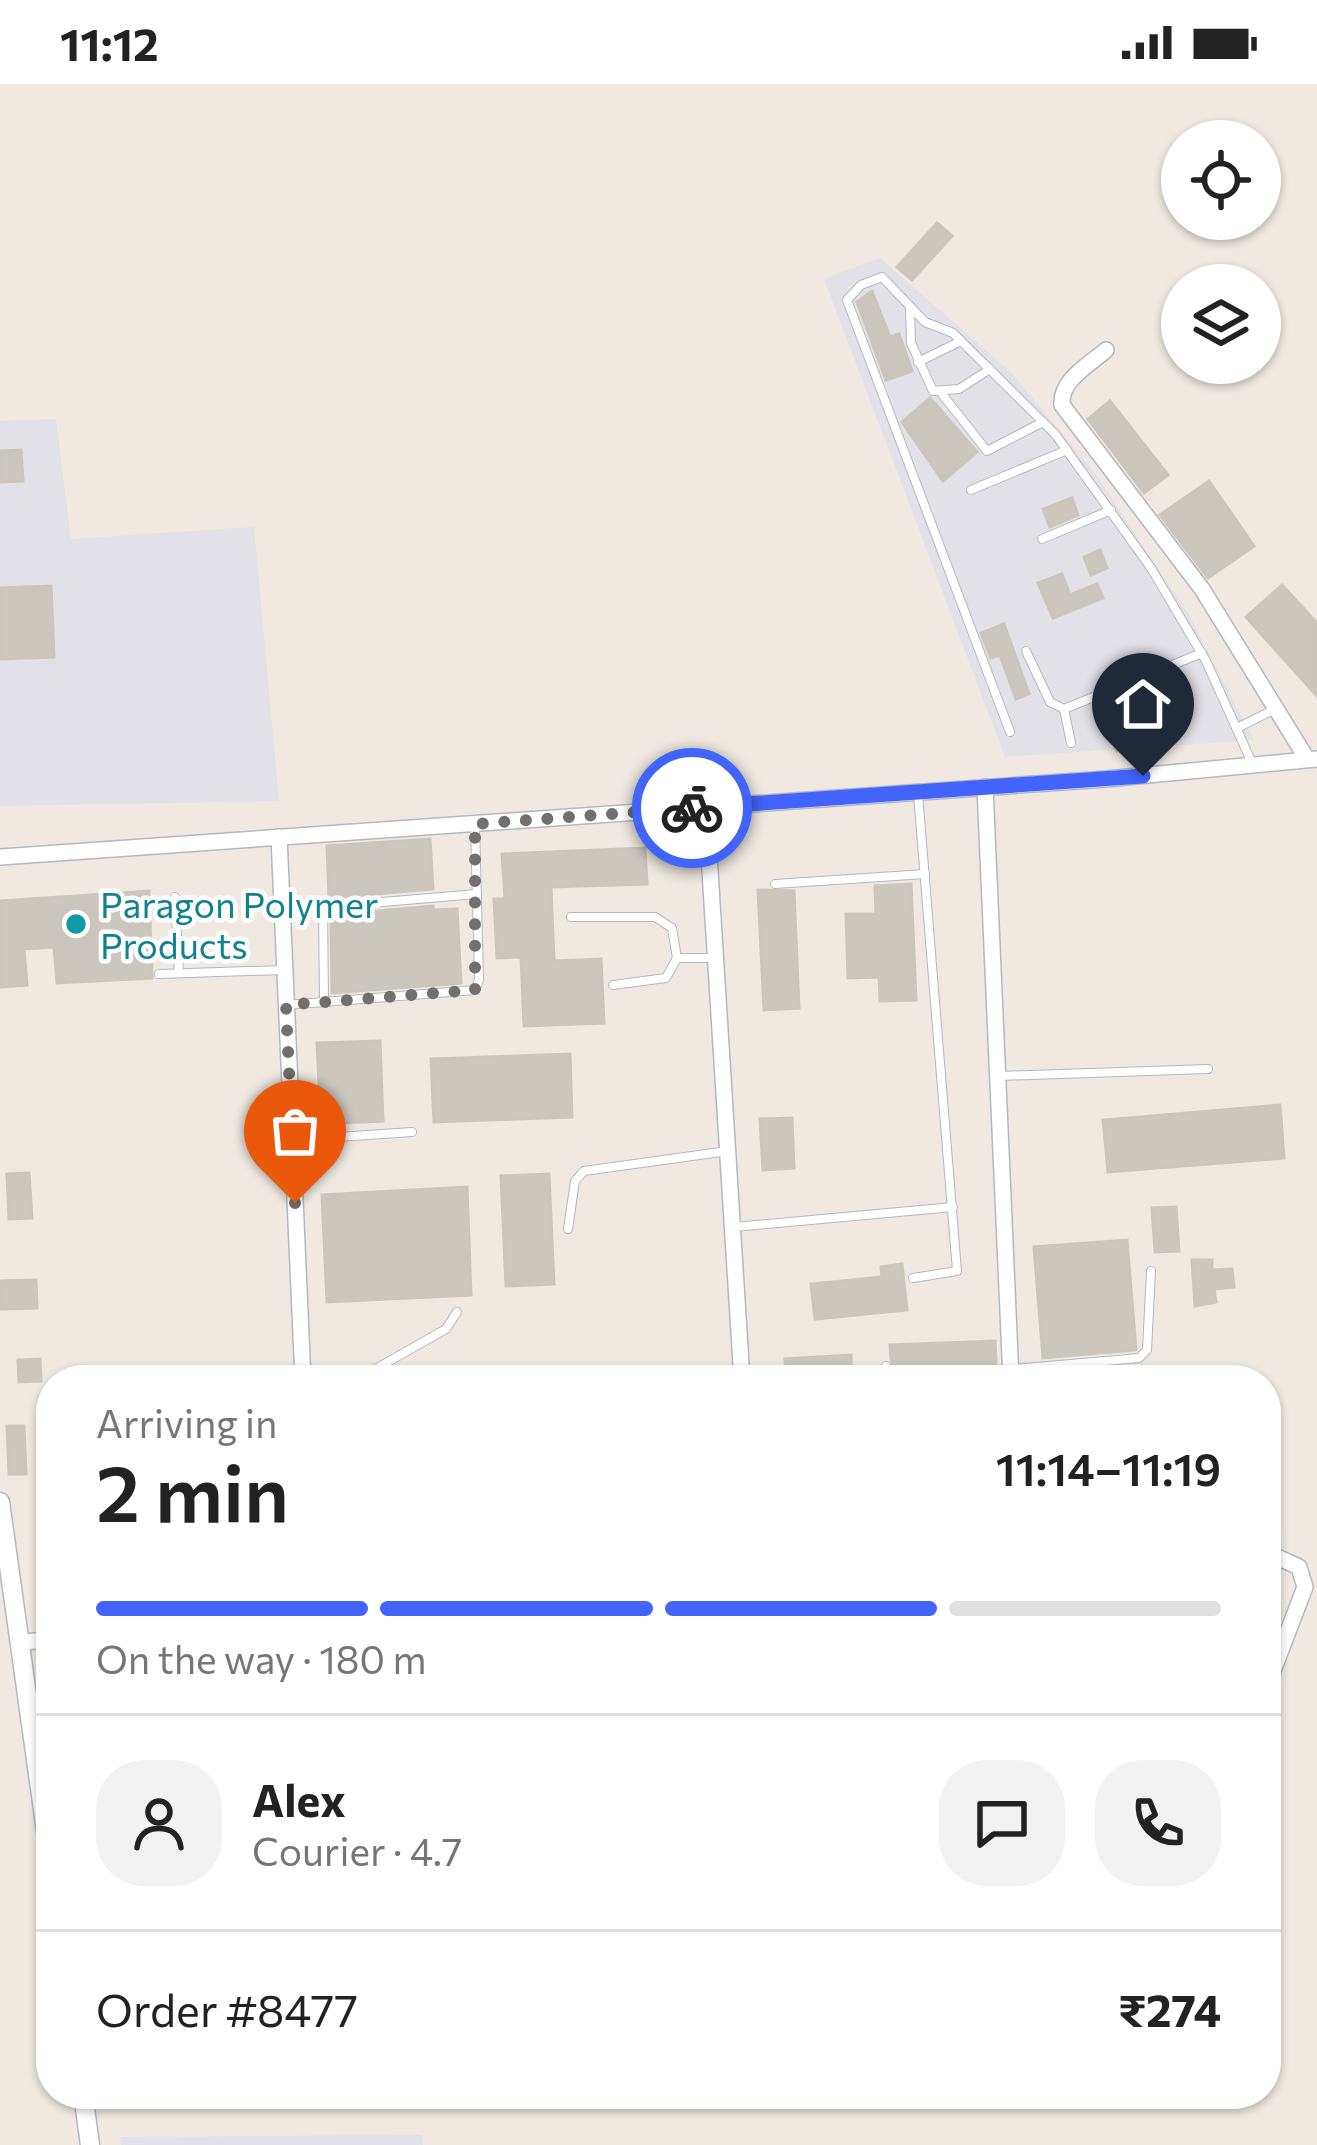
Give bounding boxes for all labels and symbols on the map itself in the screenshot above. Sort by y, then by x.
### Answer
pin [1092,653,1194,776]
courier [632,748,752,868]
place label: Paragon Polymer Products [100,881,379,966]
marker: Paragon Polymer Products [63,911,89,937]
pin [244,1080,346,1203]

